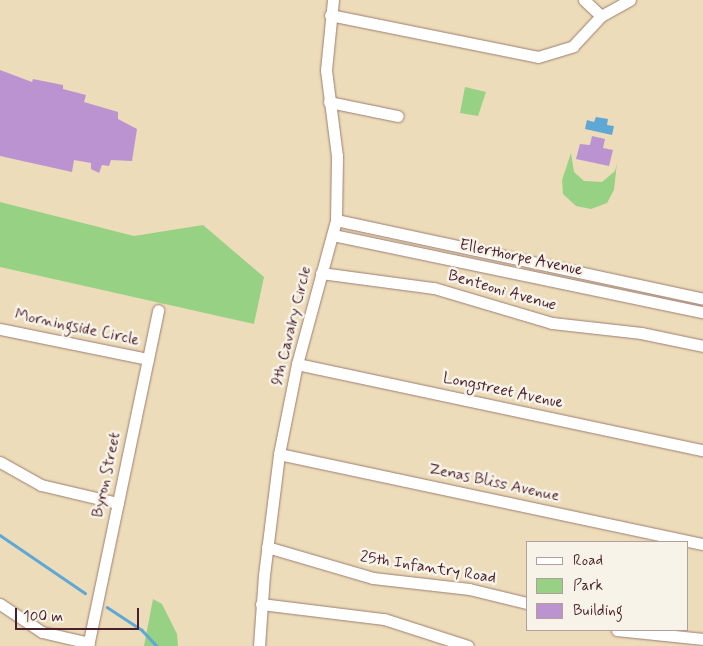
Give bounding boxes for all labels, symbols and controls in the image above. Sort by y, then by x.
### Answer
street label: Ellerthorpe Avenue [456,235,586,281]
street label: 9th Cavalry Circle [268,264,316,388]
street label: Benteoni Avenue [445,266,559,316]
street label: Morningside Circle [12,305,142,351]
street label: Longstreet Avenue [439,368,567,414]
street label: Byron Street [88,429,126,521]
street label: Zenas Bliss Avenue [426,460,562,506]
legend [526,541,688,631]
street label: 25th Infantry Road [359,548,497,588]
text: Road [573,551,603,571]
text: Park [573,576,603,596]
scale bar [18,598,141,630]
text: Building [573,601,623,621]
text: 100 m [23,607,63,627]

